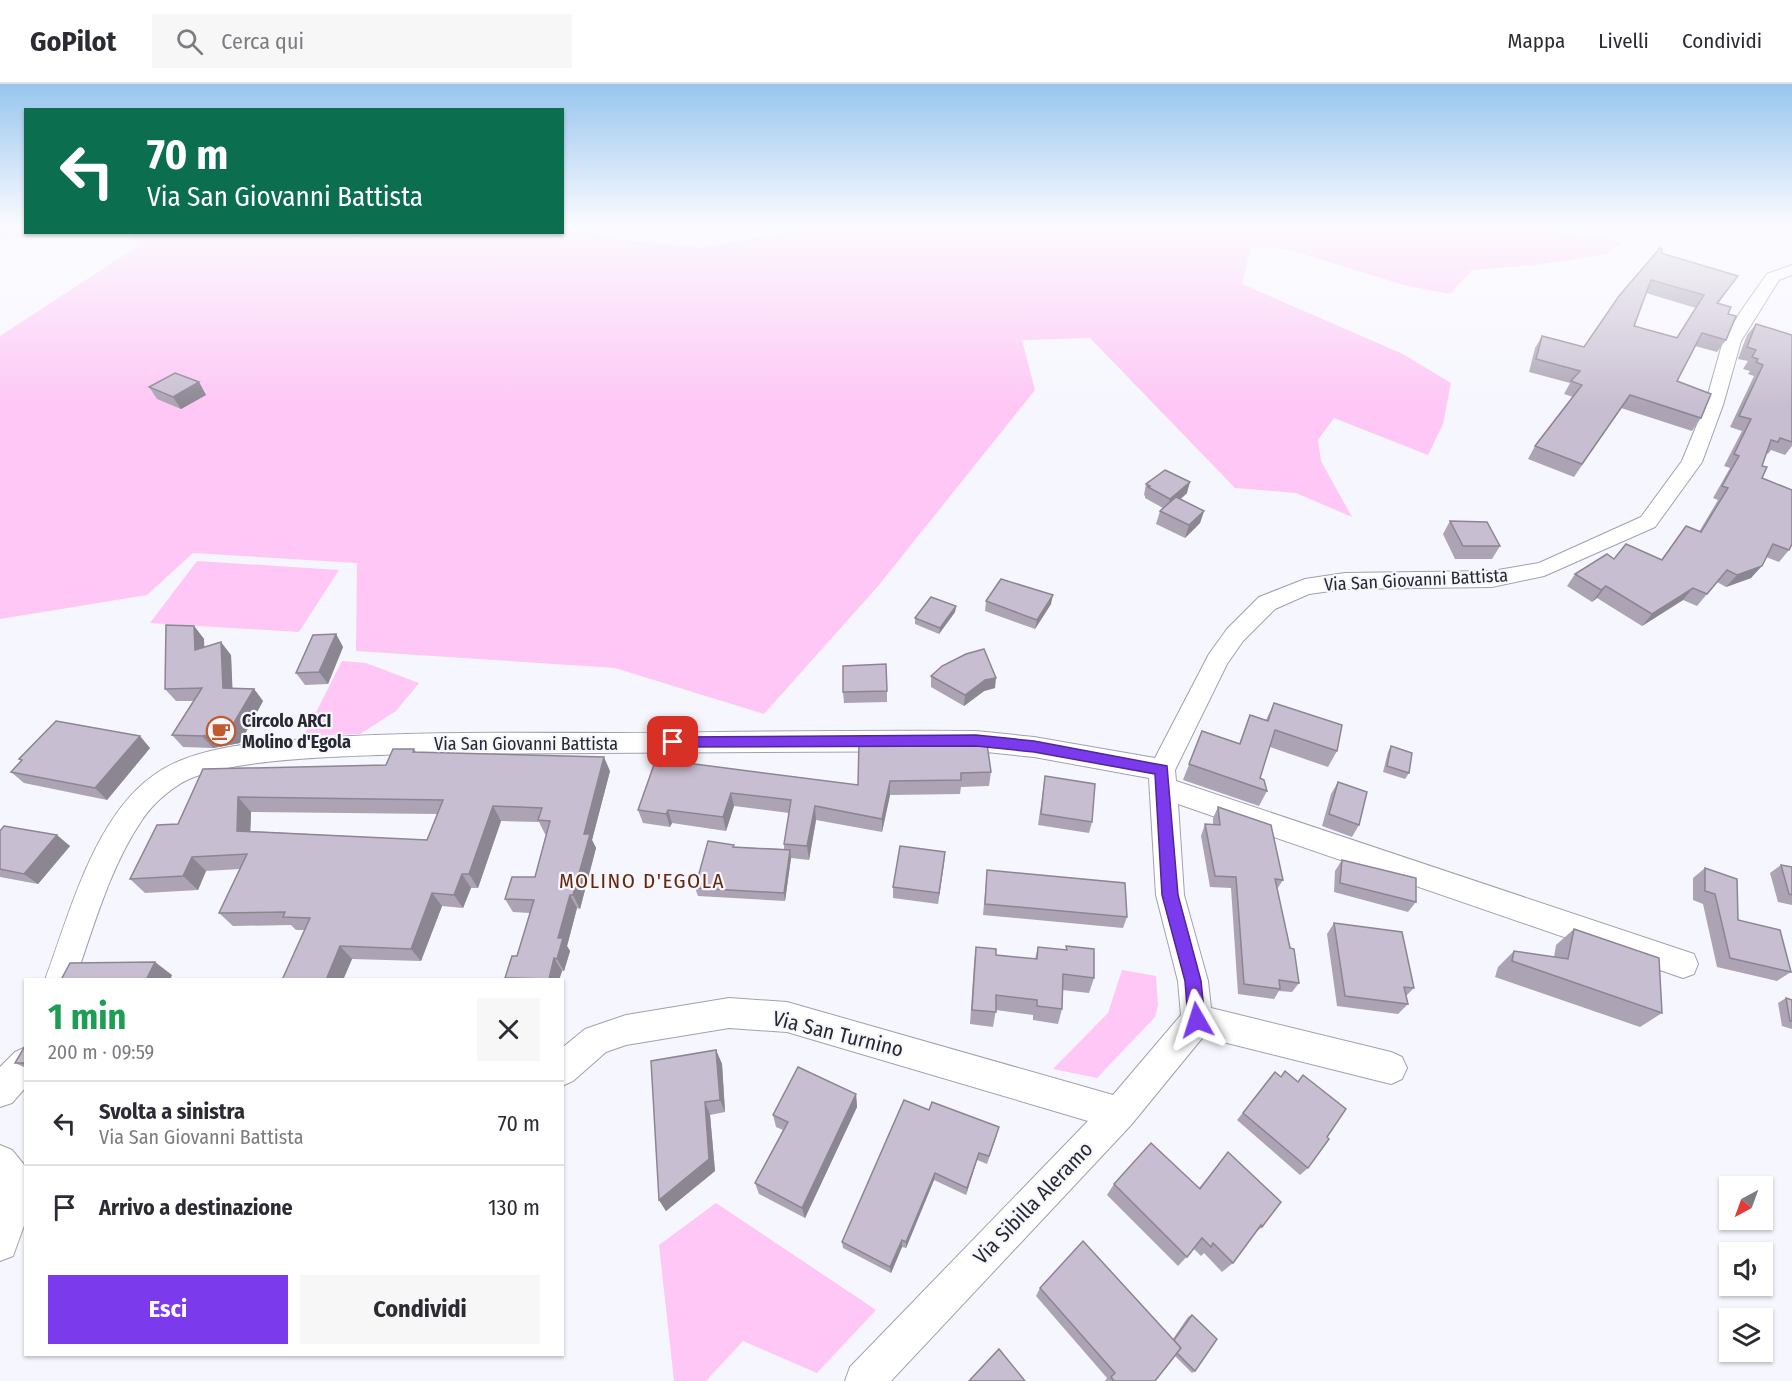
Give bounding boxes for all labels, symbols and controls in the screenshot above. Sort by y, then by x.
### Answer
search box [152,14,572,68]
text: GoPilot [30,25,116,58]
icon: search [173,25,206,58]
text: Cerca qui [221,28,304,55]
text: Mappa [1508,28,1565,54]
text: Livelli [1598,28,1649,54]
text: Condividi [1682,28,1762,54]
text: 70 m [147,130,228,180]
icon: left [48,132,126,210]
text: Via San Giovanni Battista [147,181,423,213]
street label: Via San Giovanni Battista [1324,564,1509,596]
place label: Circolo ARCI Molino d'Egola [242,710,351,753]
cafe icon: Circolo ARCI Molino d'Egola [205,715,237,747]
pin [647,716,698,767]
icon: arrive [656,725,689,758]
street label: Via San Giovanni Battista [434,733,618,755]
district label: MOLINO D'EGOLA [559,868,725,894]
position arrow [1165,988,1229,1052]
text: 1 min [48,995,126,1039]
button: close [477,998,540,1061]
street label: Via San Turnino [770,1005,906,1063]
text: 200 m · 09:59 [48,1040,154,1064]
text: Svolta a sinistra [99,1098,245,1125]
icon: left [48,1107,81,1140]
text: 70 m [498,1110,540,1137]
text: Via San Giovanni Battista [99,1125,303,1149]
street label: Via Sibilla Aleramo [968,1136,1098,1270]
north arrow [1719,1176,1773,1230]
map controls [1719,1176,1773,1362]
icon: arrive [48,1191,81,1224]
text: Arrivo a destinazione [99,1194,293,1221]
text: 130 m [488,1194,540,1221]
button: sound [1719,1242,1773,1296]
button: Esci [48,1275,288,1344]
button: Condividi [300,1275,540,1344]
button: layers [1719,1308,1773,1362]

